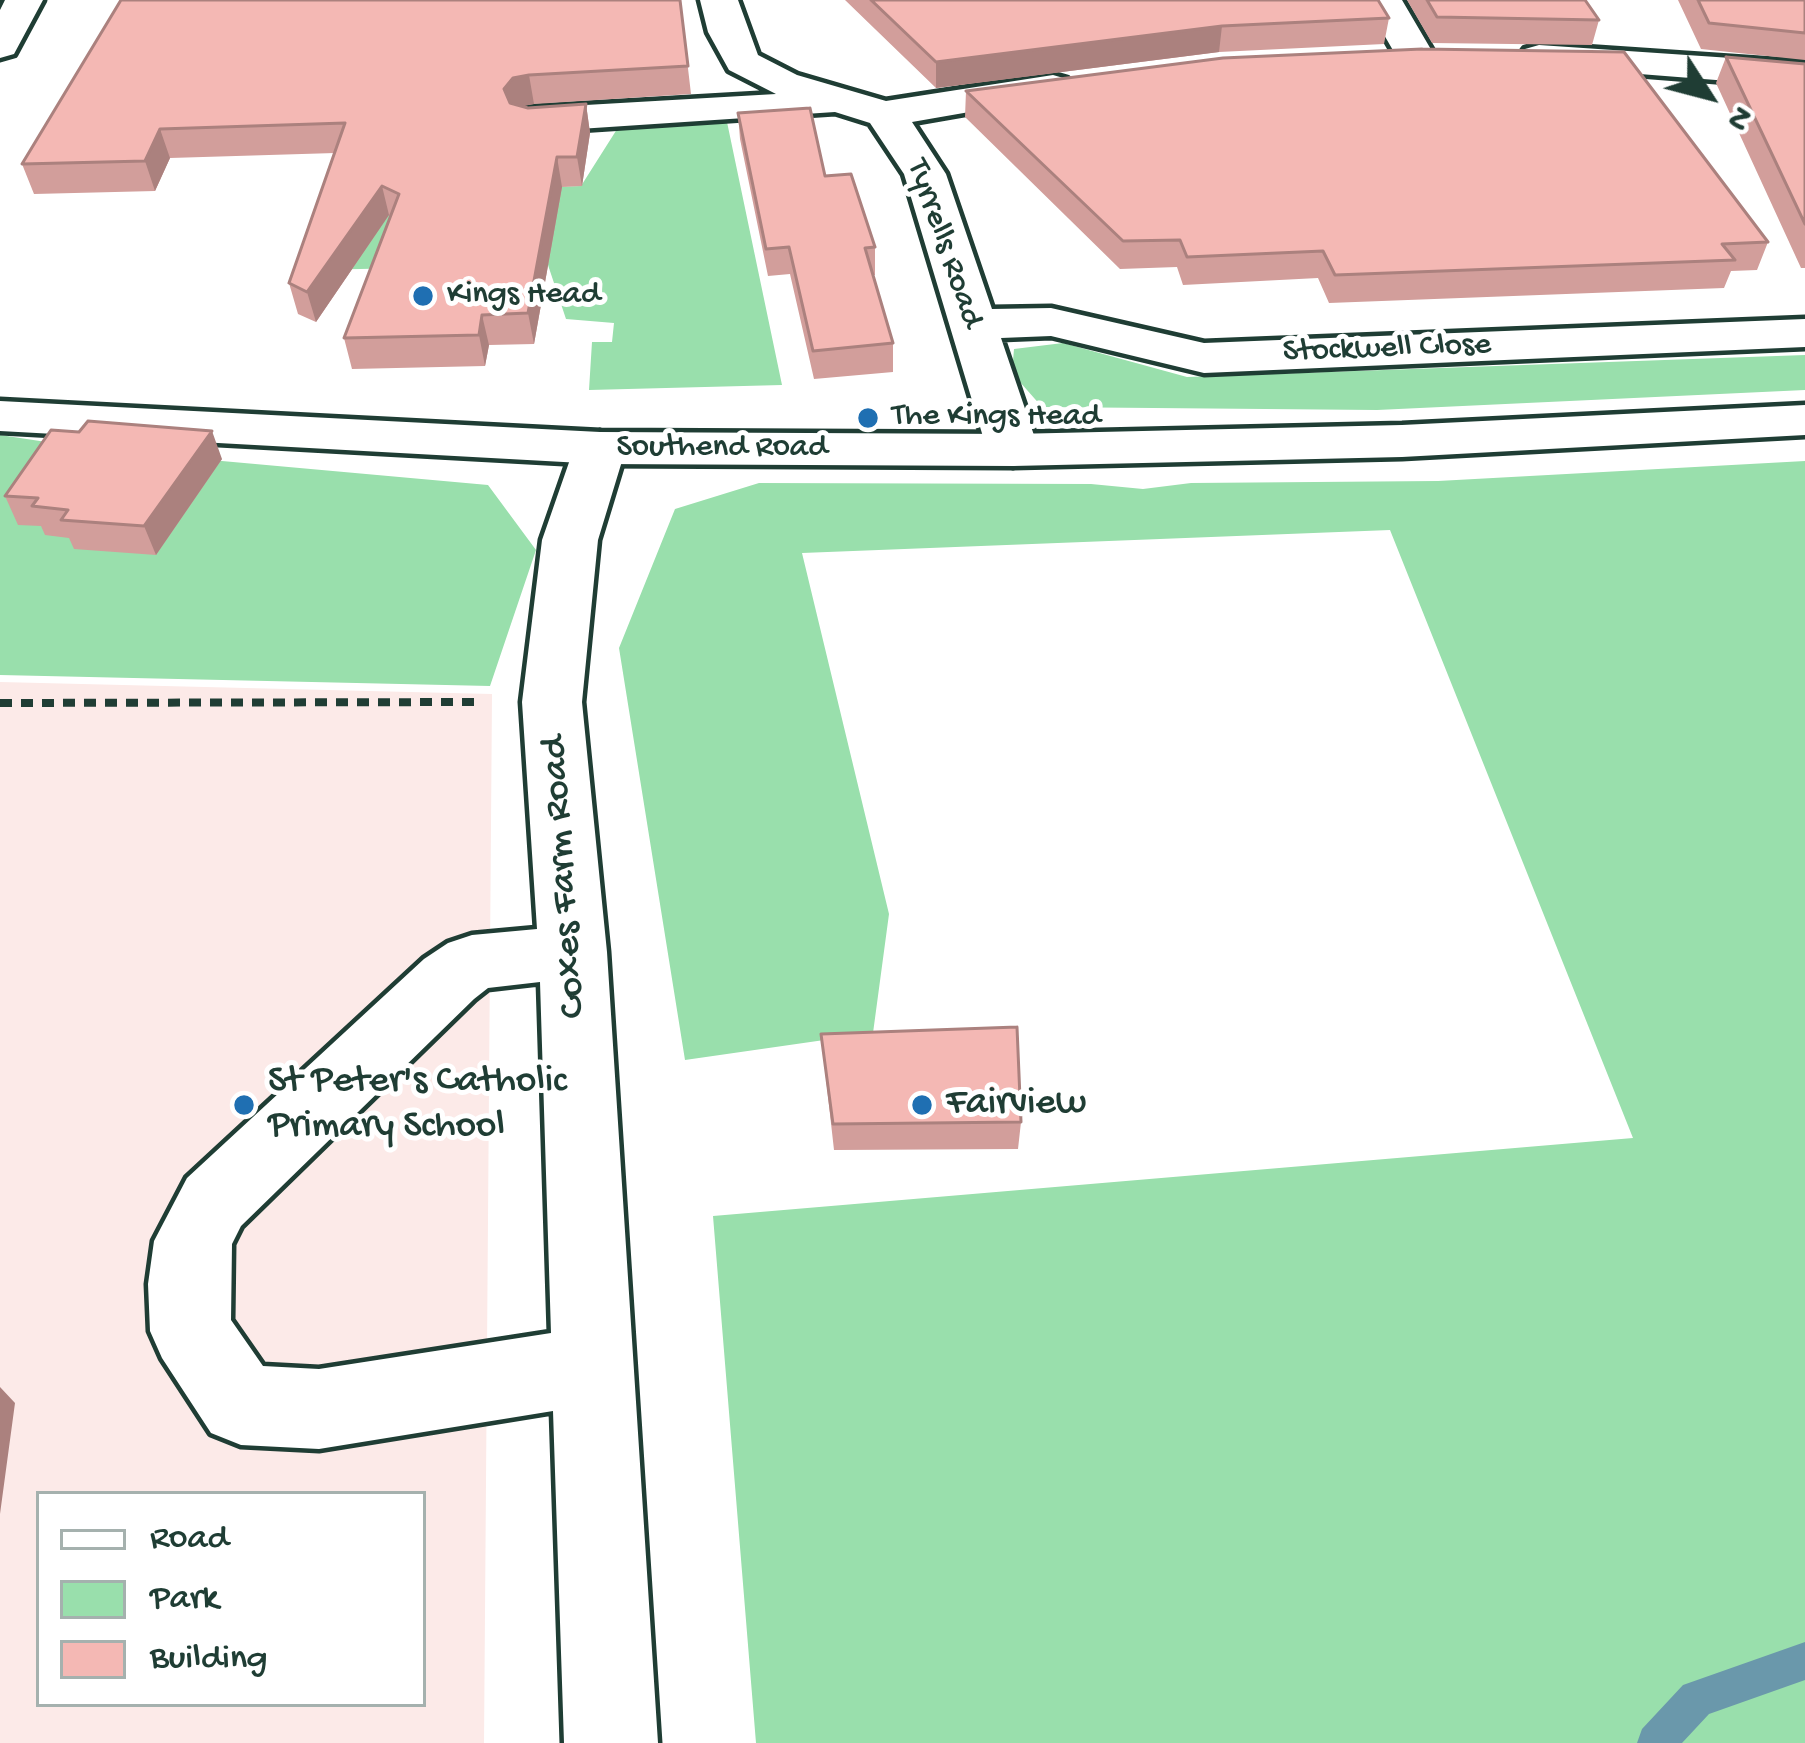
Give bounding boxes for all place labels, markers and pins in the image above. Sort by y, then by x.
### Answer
place label: Kings Head [447,276,600,316]
marker: Kings Head [410,283,436,309]
place label: The Kings Head [892,398,1101,438]
marker: The Kings Head [855,405,881,431]
place label: St Peter's Catholic Primary School [268,1060,566,1151]
place label: Fairview [946,1082,1086,1128]
marker: St Peter's Catholic Primary School [231,1092,257,1118]
marker: Fairview [909,1092,935,1118]

